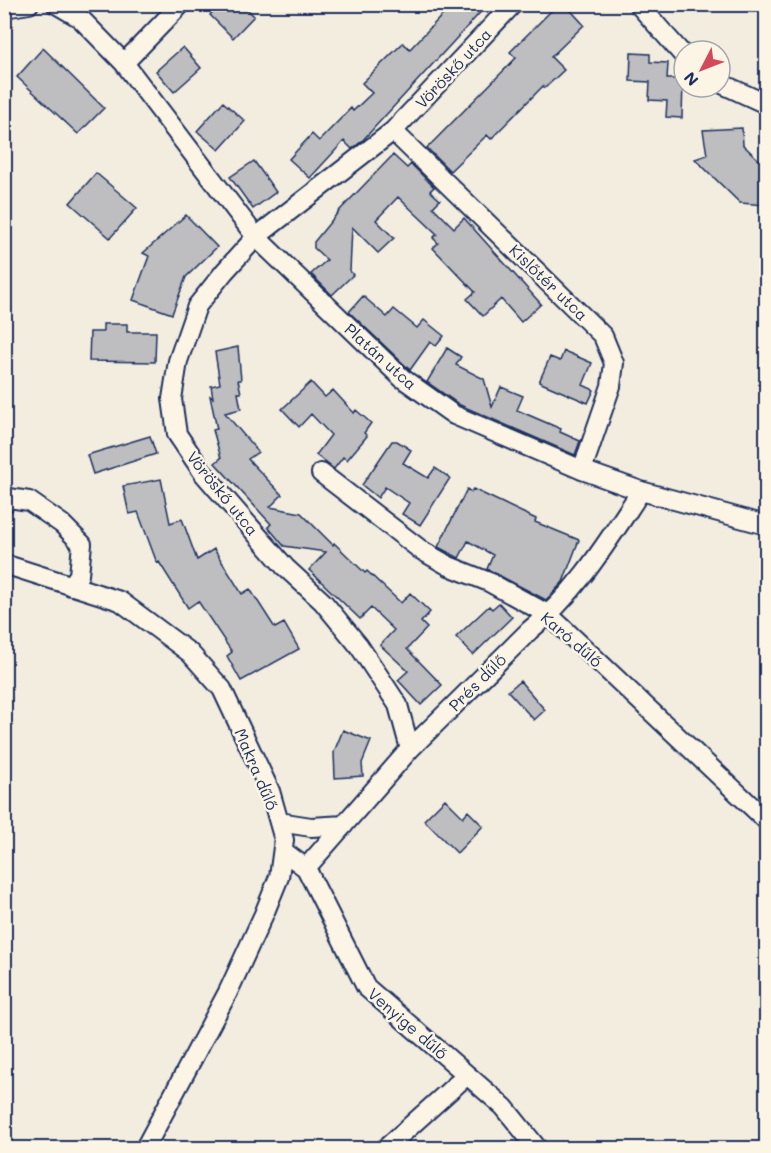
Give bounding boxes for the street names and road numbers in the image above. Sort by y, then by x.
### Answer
street label: Vöröskő utca [410,23,496,113]
street label: Kislőtér utca [505,239,593,325]
street label: Platán utca [341,318,421,394]
street label: Vöröskő utca [183,447,263,539]
street label: Karó dűlő [537,607,607,671]
street label: Prés dűlő [444,649,510,715]
street label: Makra dűlő [230,725,284,813]
street label: Venyige dűlő [364,983,452,1063]

